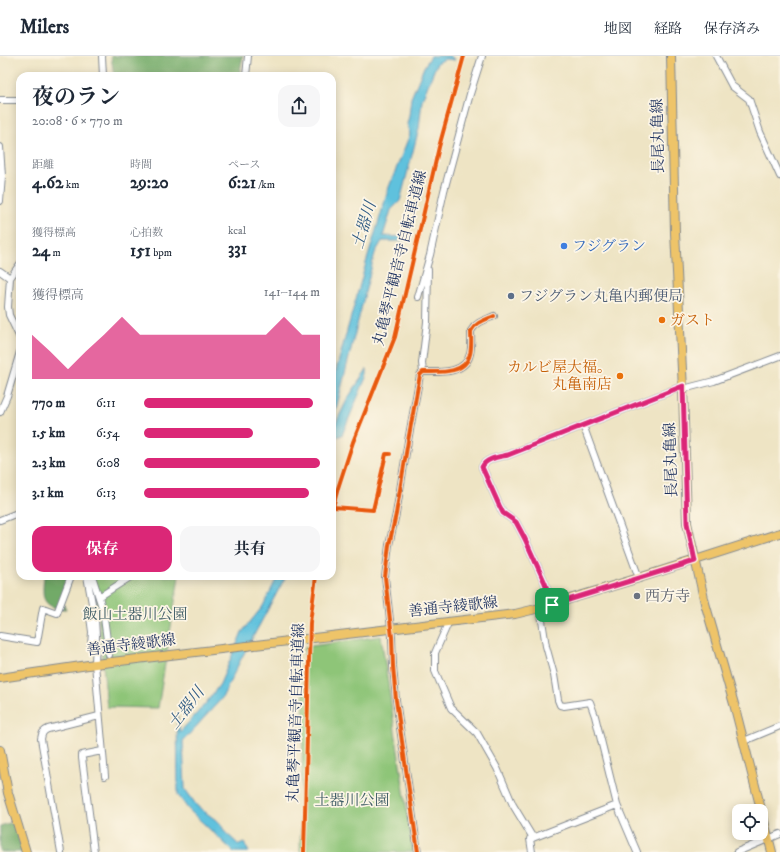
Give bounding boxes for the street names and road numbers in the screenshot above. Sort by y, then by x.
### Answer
street label: 長尾丸亀線 [648,98,668,174]
street label: 丸亀琴平観音寺自転車道線 [369,168,431,348]
street label: 長尾丸亀線 [660,422,682,498]
street label: 善通寺綾歌線 [407,593,499,621]
street label: 丸亀琴平観音寺自転車道線 [283,623,309,803]
street label: 善通寺綾歌線 [85,630,177,660]

